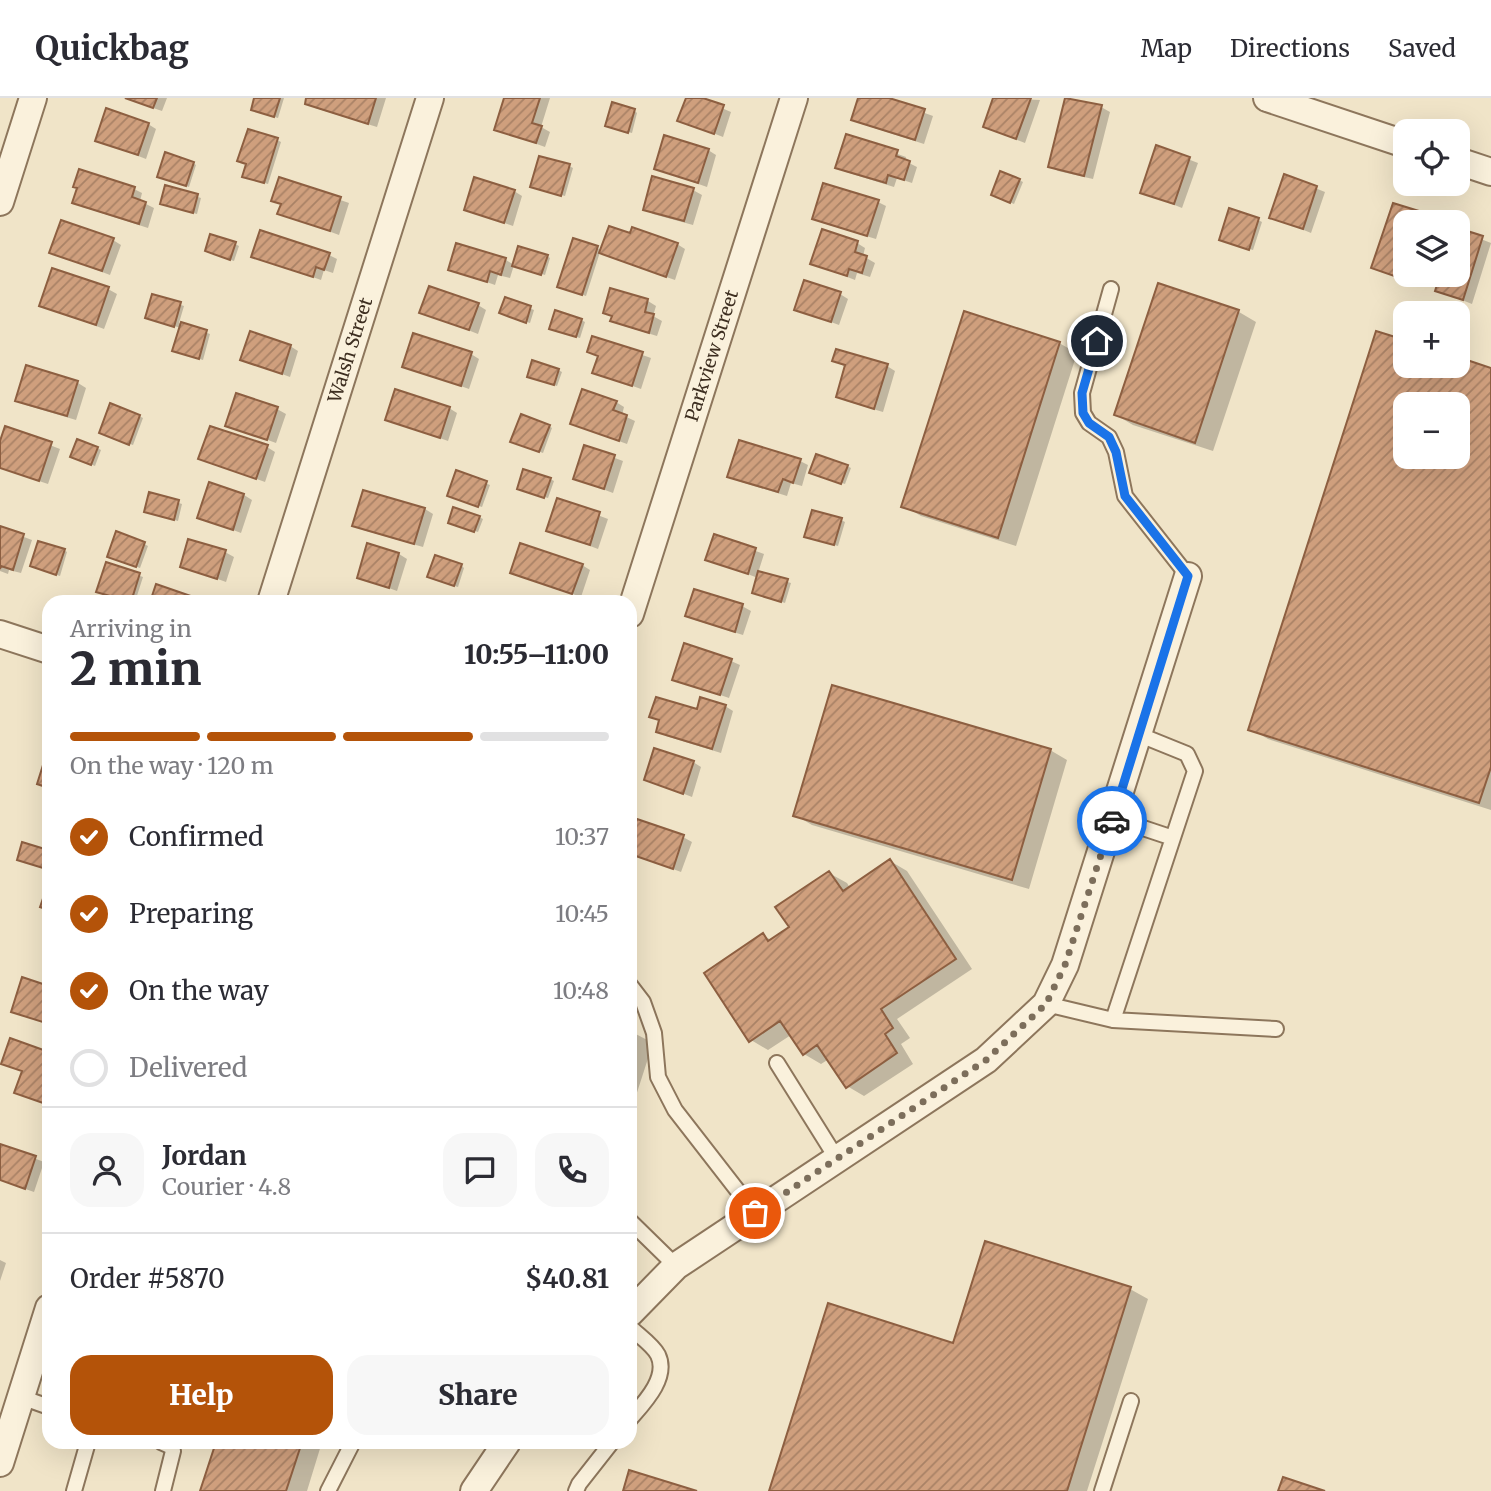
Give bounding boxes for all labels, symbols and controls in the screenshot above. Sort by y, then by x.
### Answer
text: Quickbag [35,28,189,69]
text: Map [1141,33,1192,64]
text: Directions [1230,33,1350,64]
text: Saved [1388,33,1456,64]
map controls [1393,119,1470,469]
button: locate [1393,119,1470,196]
button: layers [1393,210,1470,287]
street label: Parkview Street [680,287,743,424]
street label: Walsh Street [322,295,377,406]
button: + [1393,301,1470,378]
pin [1067,311,1127,371]
icon: home [1078,322,1116,360]
button: − [1393,392,1470,469]
text: Arriving in [70,614,192,643]
text: 10:55–11:00 [464,638,609,671]
text: 2 min [70,640,202,698]
text: On the way · 120 m [70,751,274,780]
courier [1077,786,1147,856]
icon: car [1093,802,1131,840]
icon: check [70,818,108,856]
text: Confirmed [129,820,264,853]
text: 10:37 [555,822,609,851]
icon: check [70,895,108,933]
text: Preparing [129,897,253,930]
text: 10:45 [555,899,609,928]
icon: check [70,972,108,1010]
text: On the way [129,974,269,1007]
text: 10:48 [553,976,609,1005]
text: Delivered [129,1051,248,1084]
button: person [70,1133,144,1207]
button: chat [443,1133,517,1207]
button: phone [535,1133,609,1207]
text: Jordan [162,1139,247,1172]
text: Courier · 4.8 [162,1172,291,1201]
pin [725,1183,785,1243]
icon: bag [736,1194,774,1232]
text: Order #5870 [70,1262,225,1295]
text: $40.81 [525,1262,609,1295]
button: Help [70,1355,333,1435]
button: Share [347,1355,609,1435]

